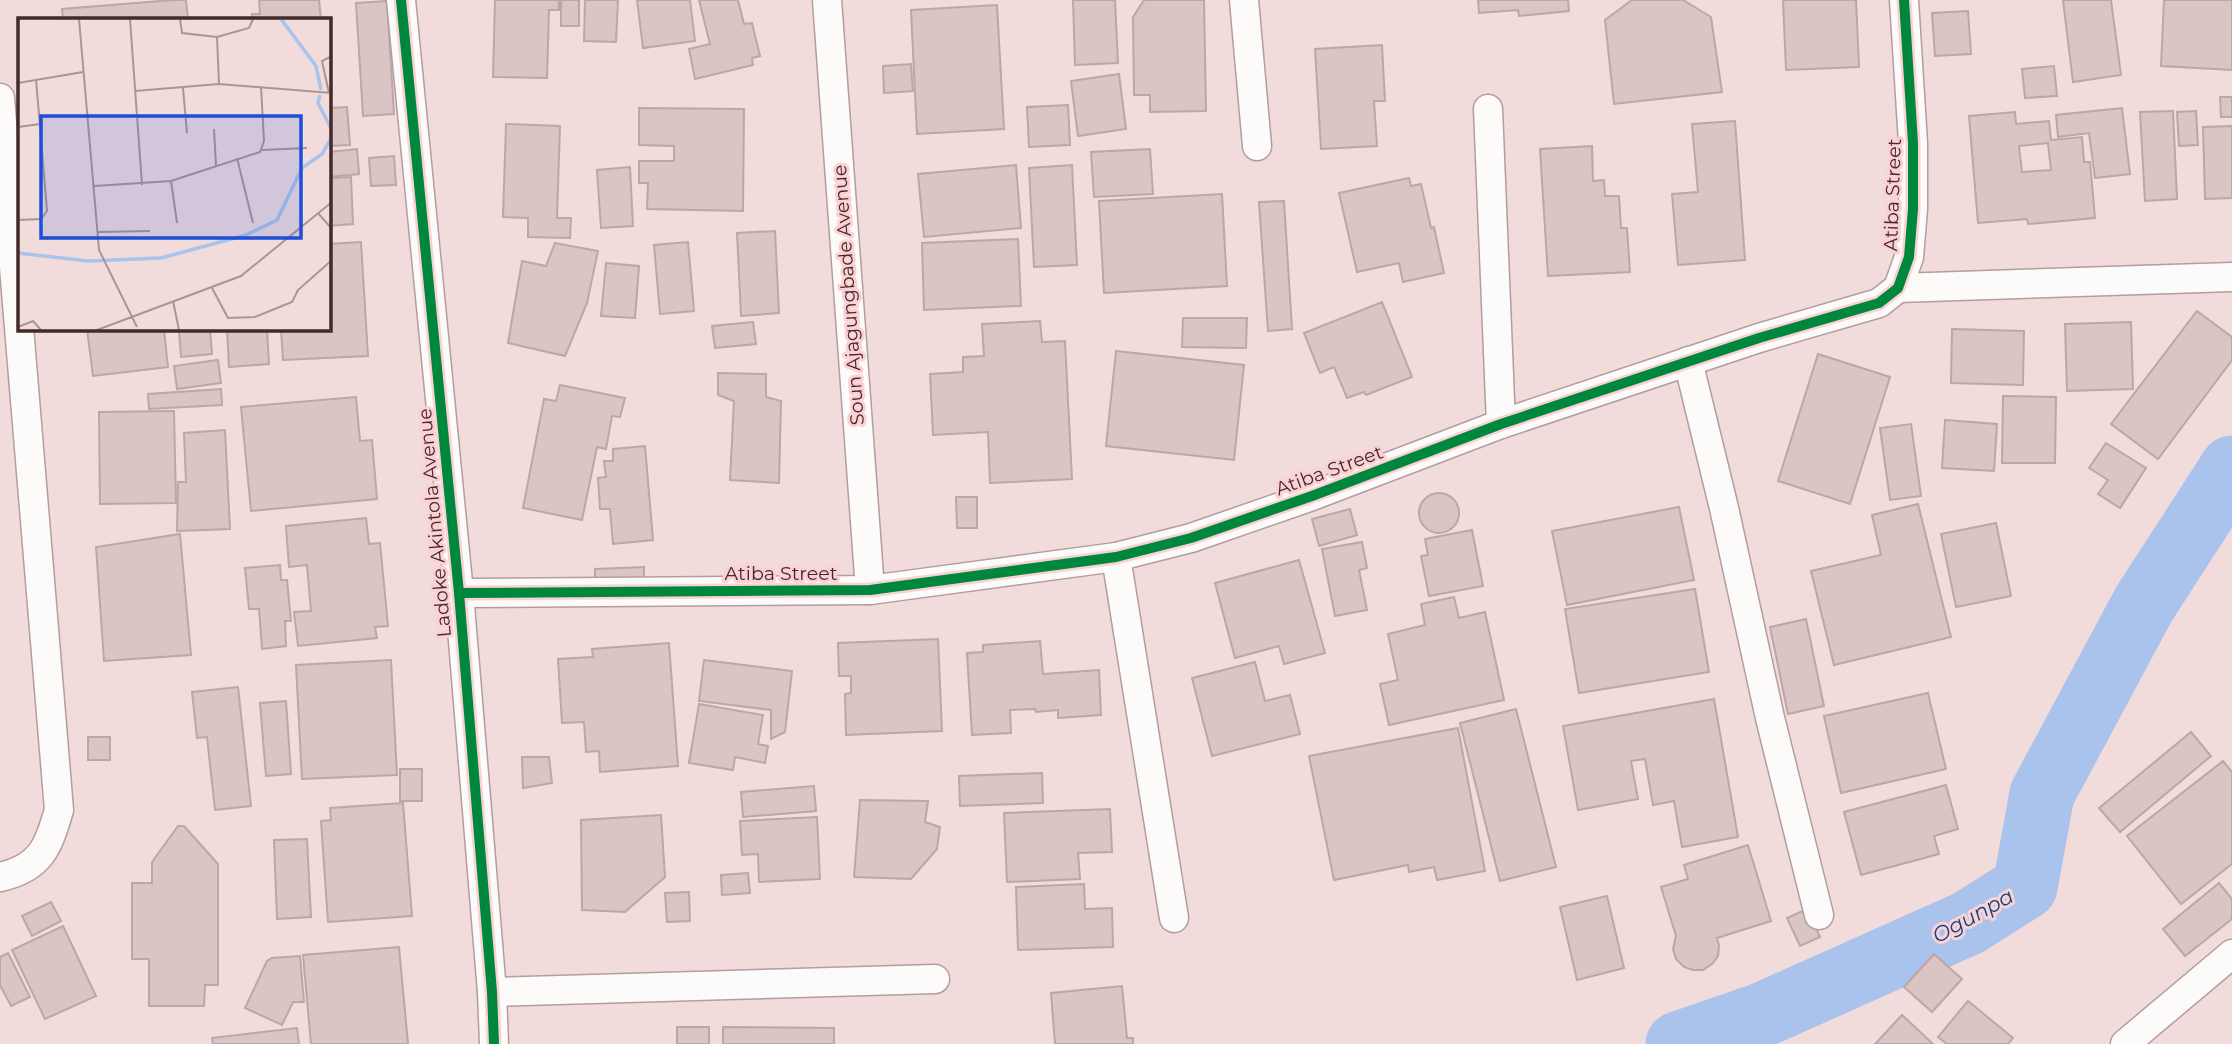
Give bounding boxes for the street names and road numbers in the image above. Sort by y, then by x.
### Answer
street label: Atiba Street [1879,138,1906,252]
street label: Soun Ajagungbade Avenue [828,164,869,426]
street label: Ladoke Akintola Avenue [413,407,456,638]
street label: Atiba Street [1272,440,1386,501]
street label: Atiba Street [725,562,838,585]

